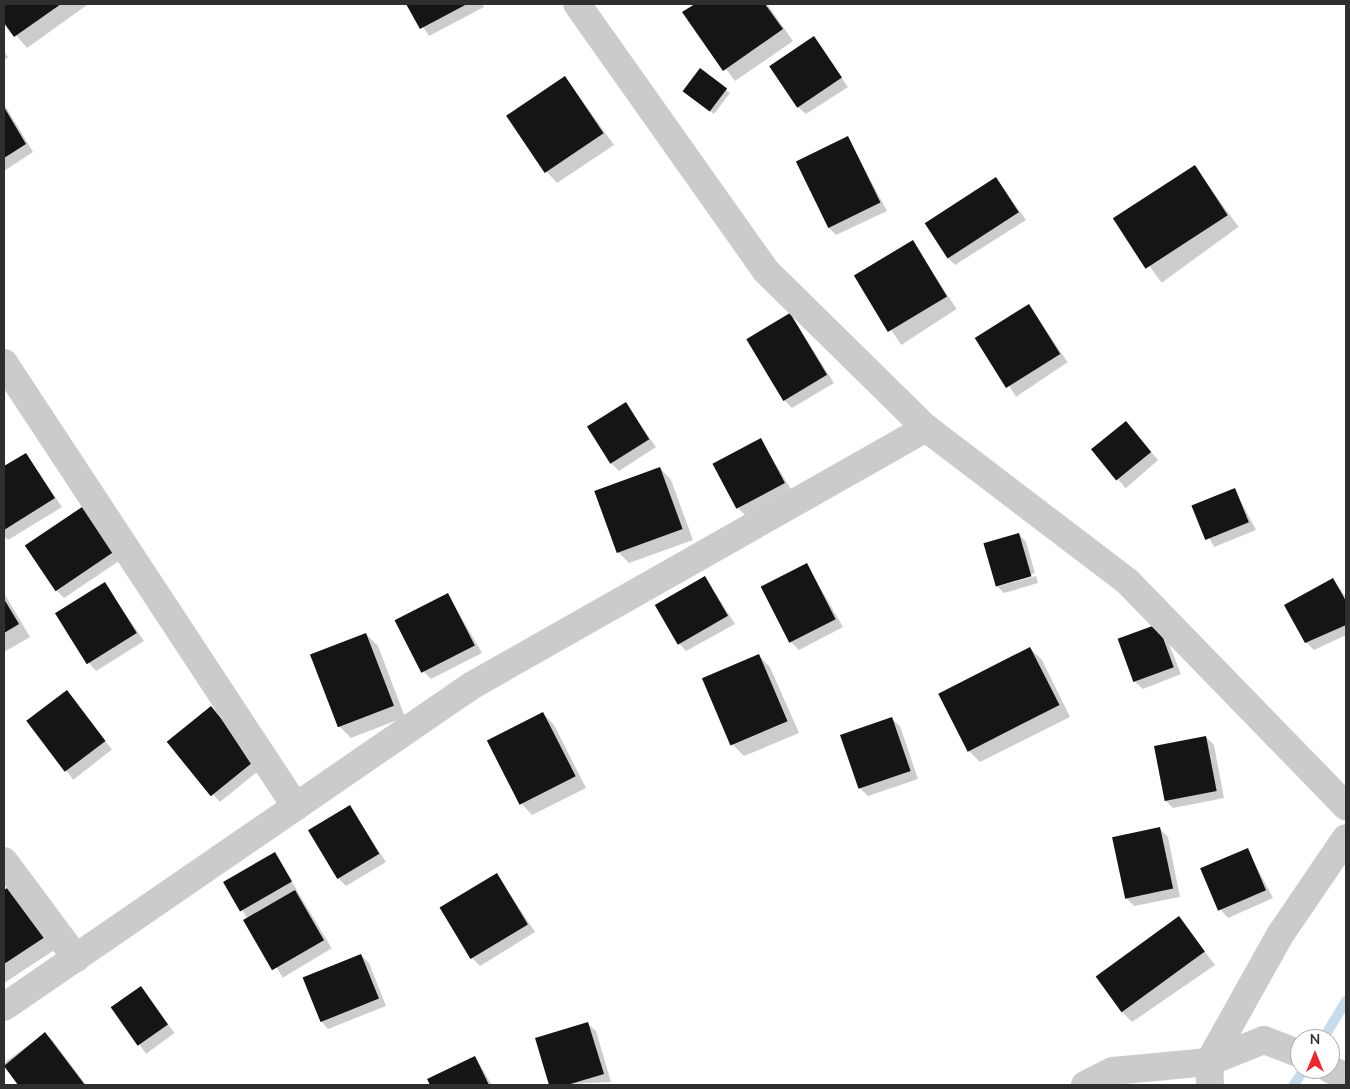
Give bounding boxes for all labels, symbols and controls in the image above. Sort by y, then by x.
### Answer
north arrow [1290,1029,1340,1079]
text: N [1310,1030,1320,1049]

